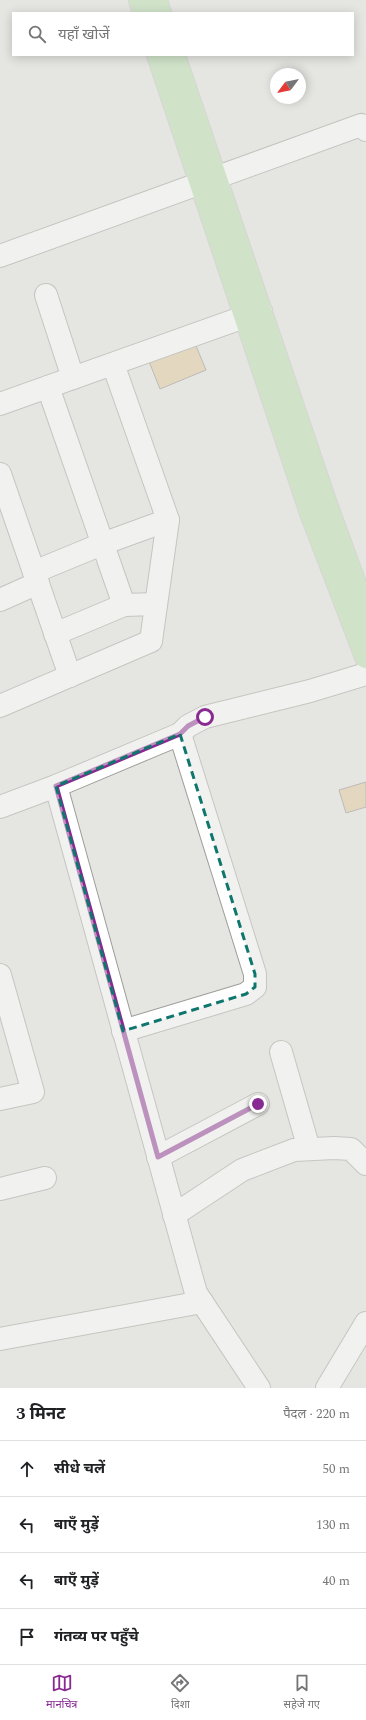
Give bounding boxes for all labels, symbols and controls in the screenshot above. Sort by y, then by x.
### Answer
search box [12,12,354,56]
icon: search [26,23,48,45]
text: यहाँ खोजें [58,23,110,46]
north arrow [270,68,306,104]
route start [196,708,214,726]
route end [249,1095,267,1113]
text: 3 मिनट [16,1401,65,1427]
text: पैदल · 220 m [283,1404,350,1424]
text: सीधे चलें [54,1457,105,1480]
icon: ahead [16,1458,38,1480]
text: 50 m [323,1459,350,1479]
text: बाएँ मुड़ें [54,1513,99,1536]
icon: left [16,1514,38,1536]
text: 130 m [316,1515,350,1535]
text: बाएँ मुड़ें [54,1569,99,1592]
icon: left [16,1570,38,1592]
text: 40 m [323,1571,350,1591]
text: गंतव्य पर पहुँचे [54,1625,139,1648]
icon: arrive [16,1626,38,1648]
tab: मानचित्र [46,1672,77,1713]
tab: दिशा [169,1672,191,1713]
tab: सहेजे गए [283,1672,320,1713]

